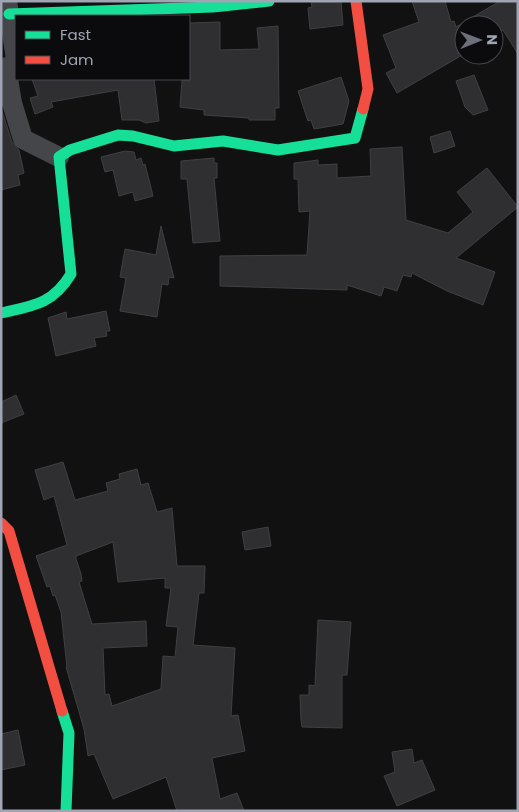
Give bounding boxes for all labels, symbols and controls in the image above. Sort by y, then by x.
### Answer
legend [15,15,190,80]
north arrow [454,15,504,65]
text: Fast [60,24,91,45]
text: N [482,34,502,45]
text: Jam [60,49,94,70]

